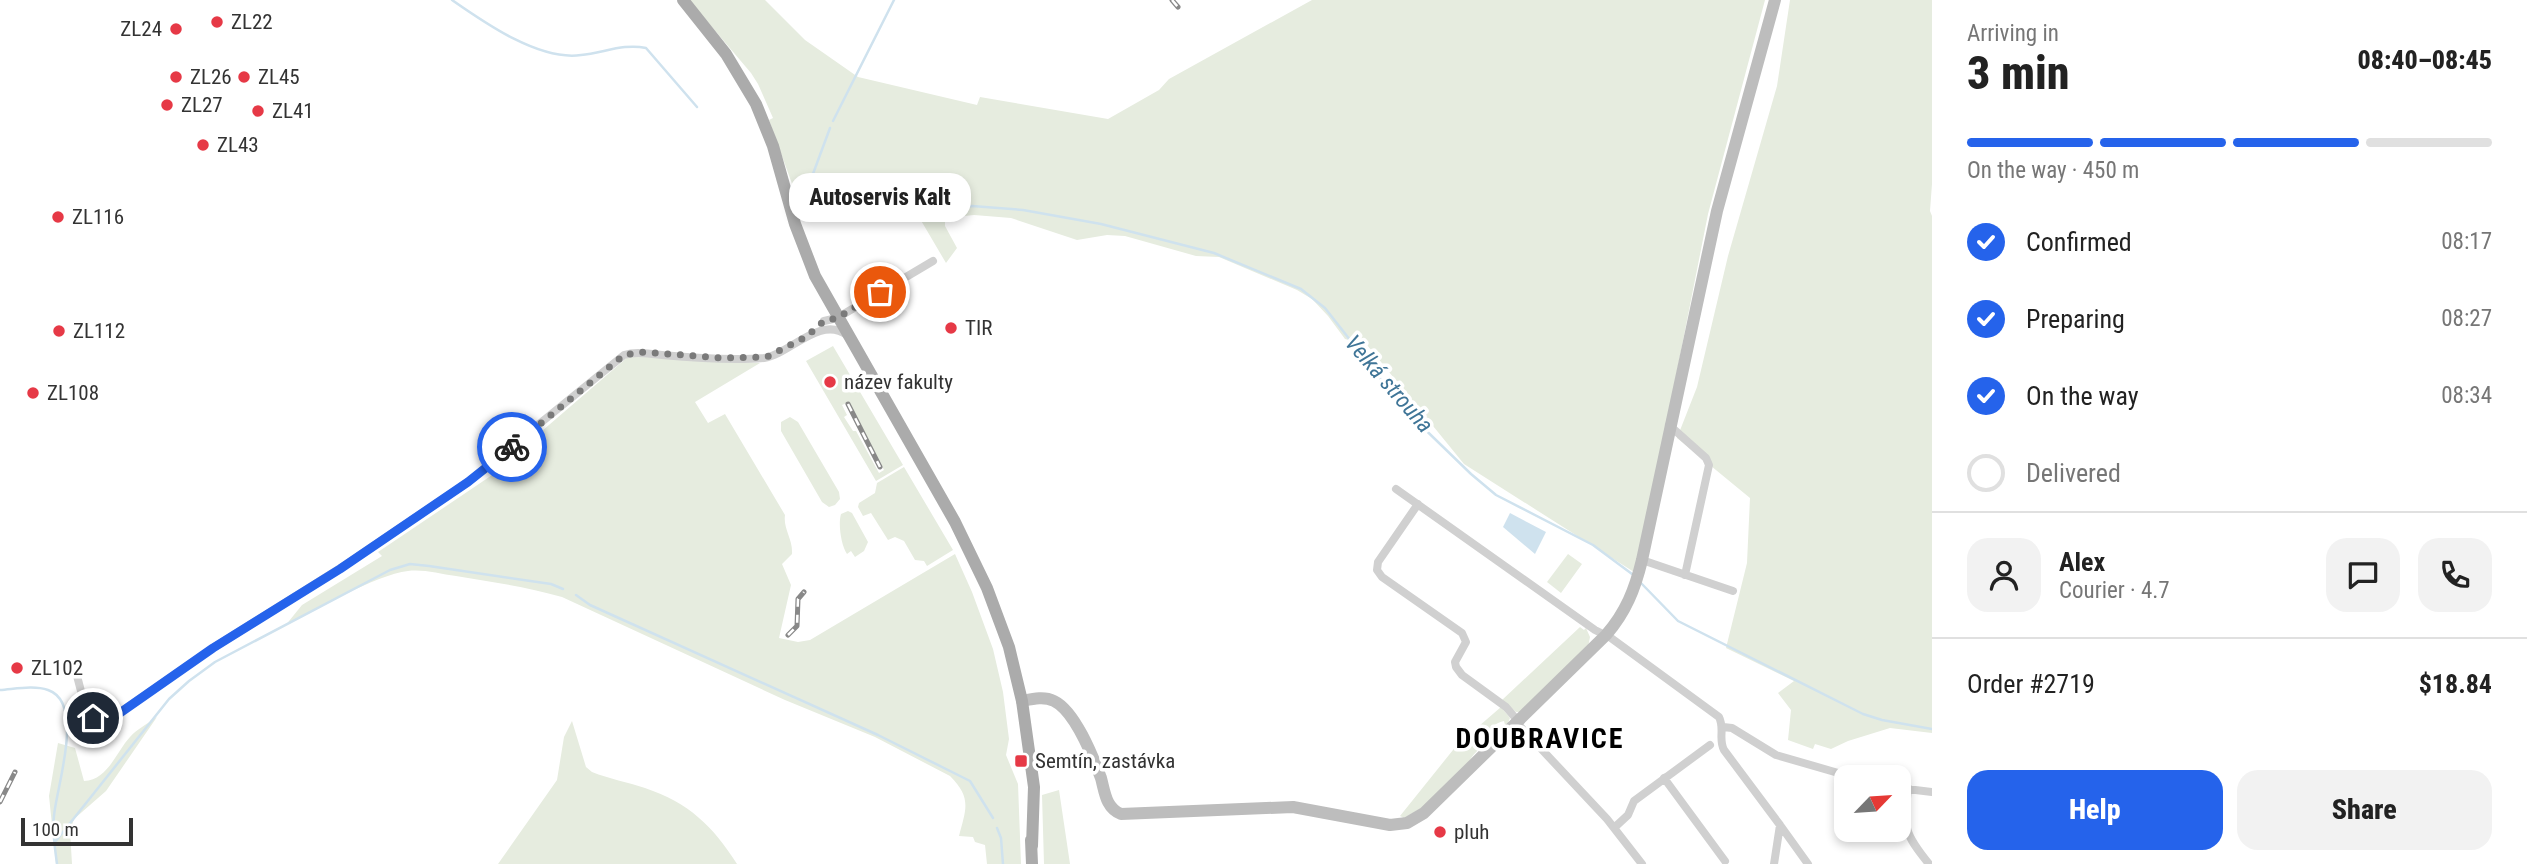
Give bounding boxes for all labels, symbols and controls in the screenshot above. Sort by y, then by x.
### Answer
place label: ZL22 [231,10,273,34]
marker: ZL22 [209,14,225,30]
place label: ZL24 [120,17,162,41]
text: Arriving in [1967,20,2059,47]
marker: ZL24 [168,21,184,37]
text: 08:40–08:45 [2358,45,2492,75]
text: 3 min [1967,46,2070,100]
place label: ZL26 [190,65,232,89]
place label: ZL45 [258,65,300,89]
marker: ZL26 [168,69,184,85]
marker: ZL45 [236,69,252,85]
place label: ZL27 [181,93,223,117]
marker: ZL27 [159,97,175,113]
place label: ZL41 [272,99,314,123]
marker: ZL41 [250,103,266,119]
place label: ZL43 [217,133,259,157]
marker: ZL43 [195,137,211,153]
text: On the way · 450 m [1967,157,2139,184]
callout: Autoservis Kalt [789,173,971,222]
text: Autoservis Kalt [809,184,951,211]
place label: ZL116 [72,205,124,229]
marker: ZL116 [50,209,66,225]
icon: check [1967,223,2005,261]
text: Confirmed [2026,227,2132,257]
text: 08:17 [2441,228,2492,255]
pin [850,262,910,322]
icon: bag [861,273,899,311]
icon: check [1967,300,2005,338]
text: Preparing [2026,304,2125,334]
text: 08:27 [2441,305,2492,332]
place label: TIR [965,316,992,340]
place label: ZL112 [73,319,125,343]
marker: TIR [943,320,959,336]
marker: ZL112 [51,323,67,339]
water label: Velká strouha [1339,330,1439,438]
place label: název fakulty [844,370,953,394]
marker: název fakulty [822,374,838,390]
icon: check [1967,377,2005,415]
place label: ZL108 [47,381,99,405]
text: On the way [2026,381,2139,411]
text: 08:34 [2441,382,2492,409]
marker: ZL108 [25,385,41,401]
courier [477,412,547,482]
icon: bike [493,428,531,466]
text: Delivered [2026,458,2121,488]
button: person [1967,538,2041,612]
button: chat [2326,538,2400,612]
button: phone [2418,538,2492,612]
text: Alex [2059,547,2105,577]
text: Courier · 4.7 [2059,577,2170,604]
place label: ZL102 [31,656,83,680]
marker: ZL102 [9,660,25,676]
text: Order #2719 [1967,669,2095,699]
text: $18.84 [2419,669,2492,699]
pin [63,688,123,748]
icon: home [74,699,112,737]
district label: DOUBRAVICE [1456,722,1625,755]
place label: Semtín, zastávka [1035,749,1175,773]
marker: Semtín, zastávka [1013,753,1029,769]
north arrow [1834,765,1911,842]
map controls [1834,765,1911,842]
button: Help [1967,770,2223,850]
button: Share [2237,770,2492,850]
scale bar [21,815,133,847]
text: 100 m [32,818,79,841]
place label: pluh [1454,820,1489,844]
marker: pluh [1432,824,1448,840]

